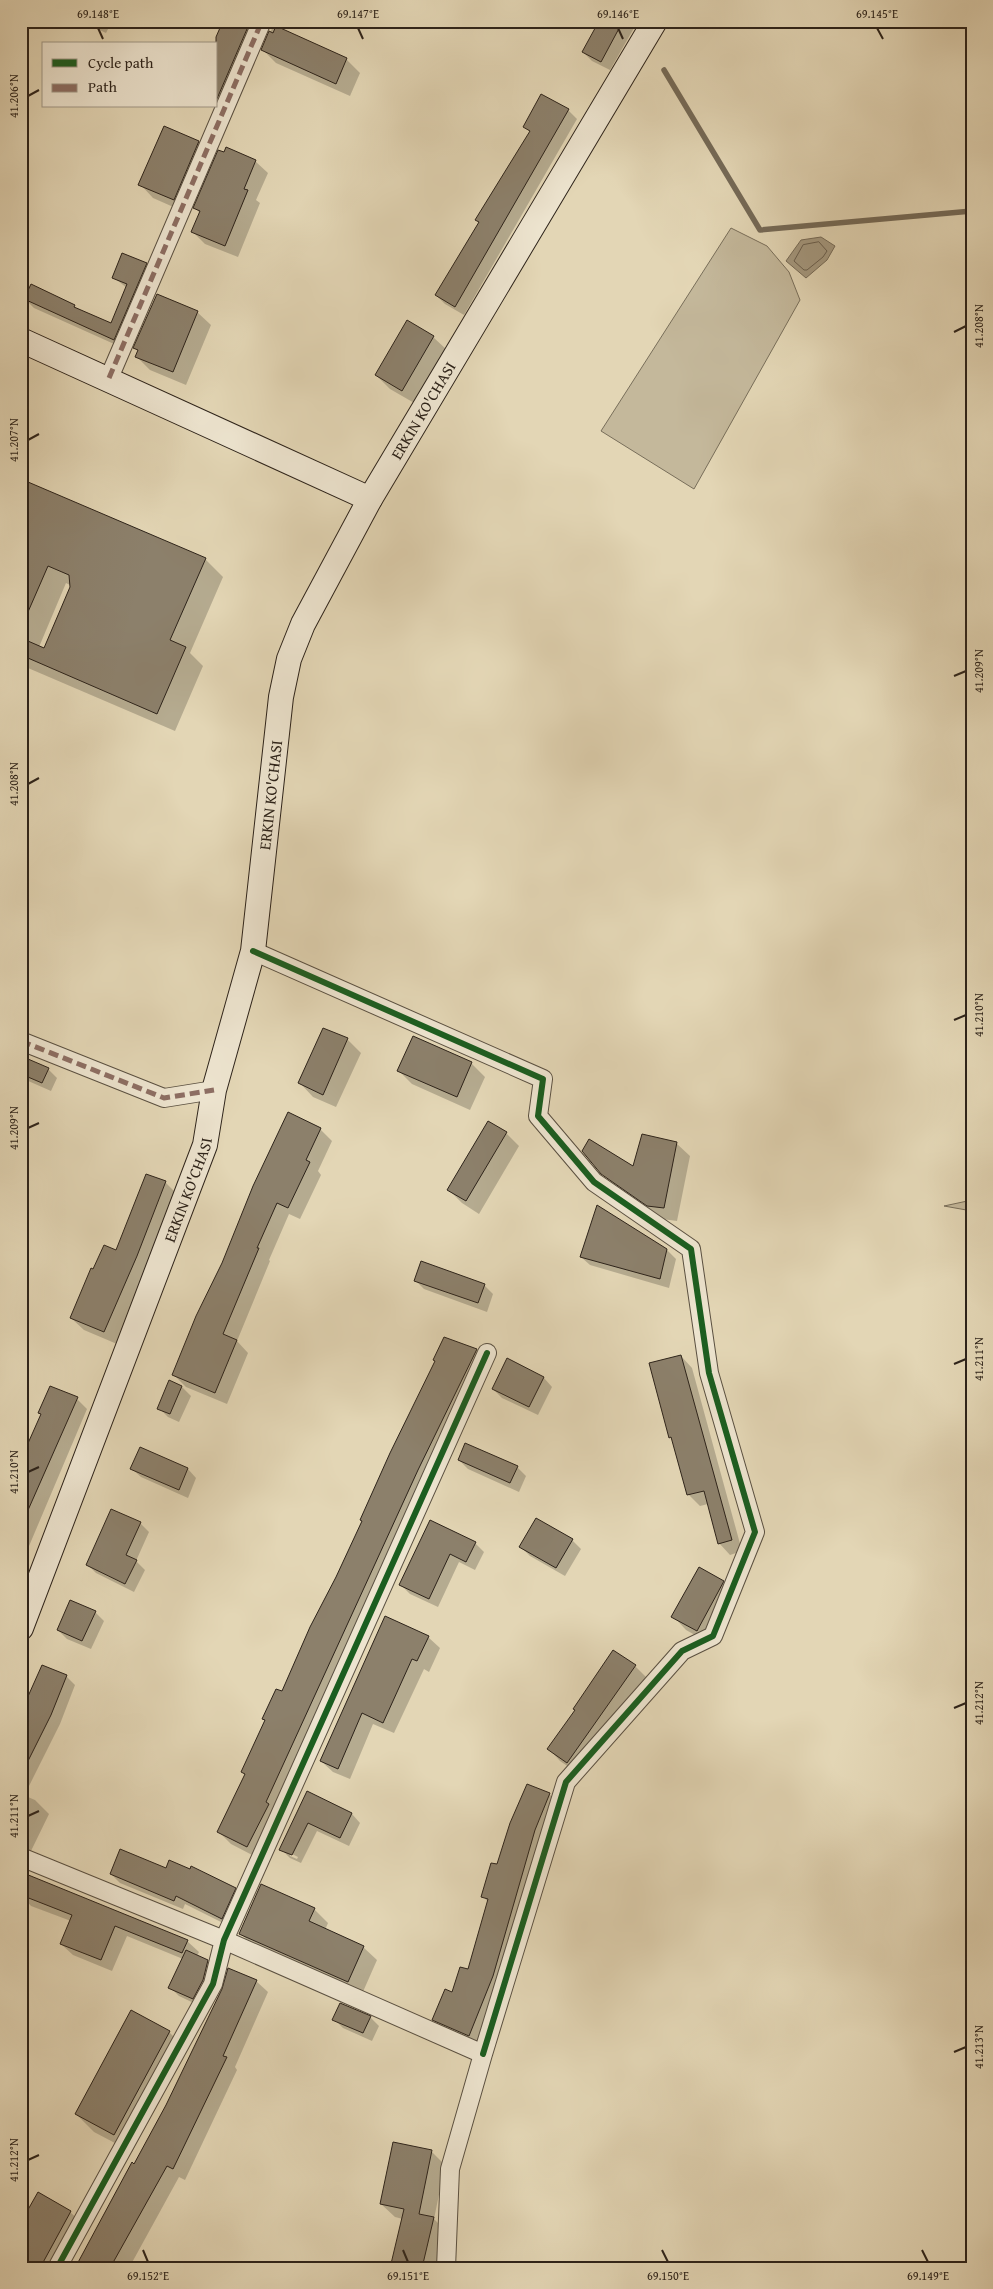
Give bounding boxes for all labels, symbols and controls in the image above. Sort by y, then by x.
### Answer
text: 69.148°E [77,5,119,22]
text: 69.147°E [337,5,379,22]
text: 69.146°E [597,5,639,22]
text: 69.145°E [856,5,898,22]
legend [42,42,218,108]
text: Cycle path [88,52,154,73]
text: 41.206°N [5,74,22,118]
text: Path [88,76,117,97]
text: 41.208°N [970,304,987,348]
street label: ERKIN KO'CHASI [384,357,461,464]
text: 41.207°N [5,418,22,462]
text: 41.209°N [970,649,987,693]
street label: ERKIN KO'CHASI [252,739,288,851]
text: 41.208°N [5,762,22,806]
text: 41.210°N [970,993,987,1037]
text: 41.209°N [5,1106,22,1150]
street label: ERKIN KO'CHASI [157,1136,218,1246]
text: 41.211°N [970,1337,987,1381]
text: 41.210°N [5,1450,22,1494]
text: 41.212°N [970,1681,987,1725]
text: 41.211°N [5,1794,22,1838]
text: 41.213°N [970,2025,987,2069]
text: 41.212°N [5,2138,22,2182]
text: 69.152°E [127,2267,169,2284]
text: 69.151°E [387,2267,429,2284]
text: 69.150°E [647,2267,689,2284]
text: 69.149°E [907,2267,949,2284]

